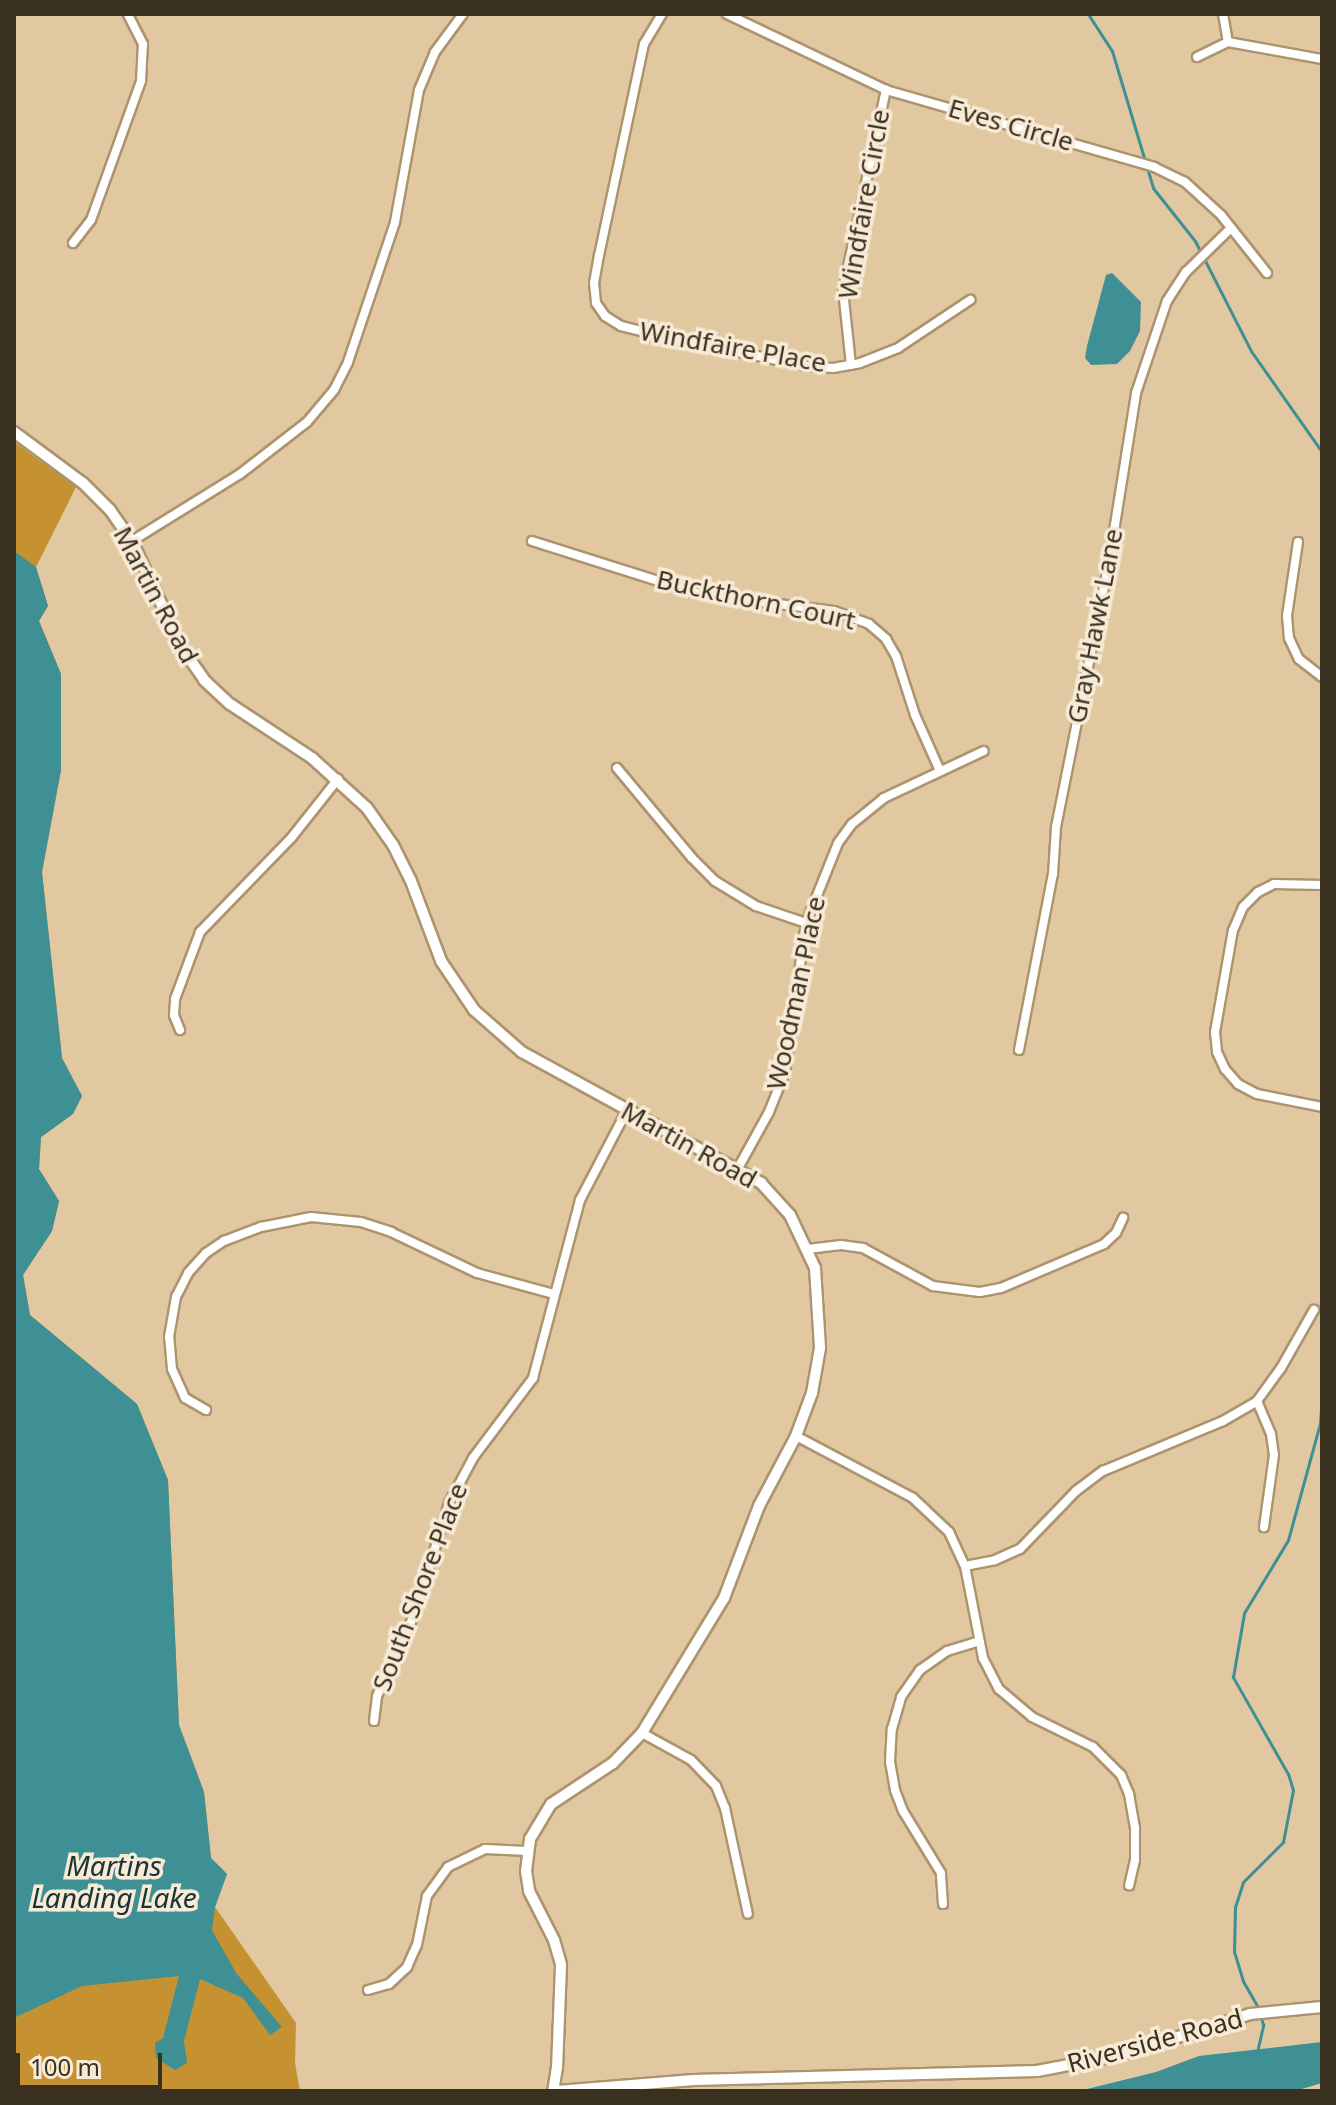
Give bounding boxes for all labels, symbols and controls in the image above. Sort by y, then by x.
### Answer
street label: Eves Circle [945,92,1077,158]
street label: Windfaire Circle [832,107,896,301]
street label: Windfaire Place [637,315,829,379]
street label: Martin Road [107,521,205,669]
street label: Gray Hawk Lane [1061,526,1129,726]
street label: Buckthorn Court [654,564,858,636]
street label: Woodman Place [760,893,832,1093]
street label: Martin Road [616,1095,762,1195]
street label: South Shore Place [366,1479,474,1695]
water label: Martins Landing Lake [31,1848,197,1914]
street label: Riverside Road [1064,2003,1246,2079]
scale bar [20,2037,166,2087]
text: 100 m [30,2050,100,2083]

